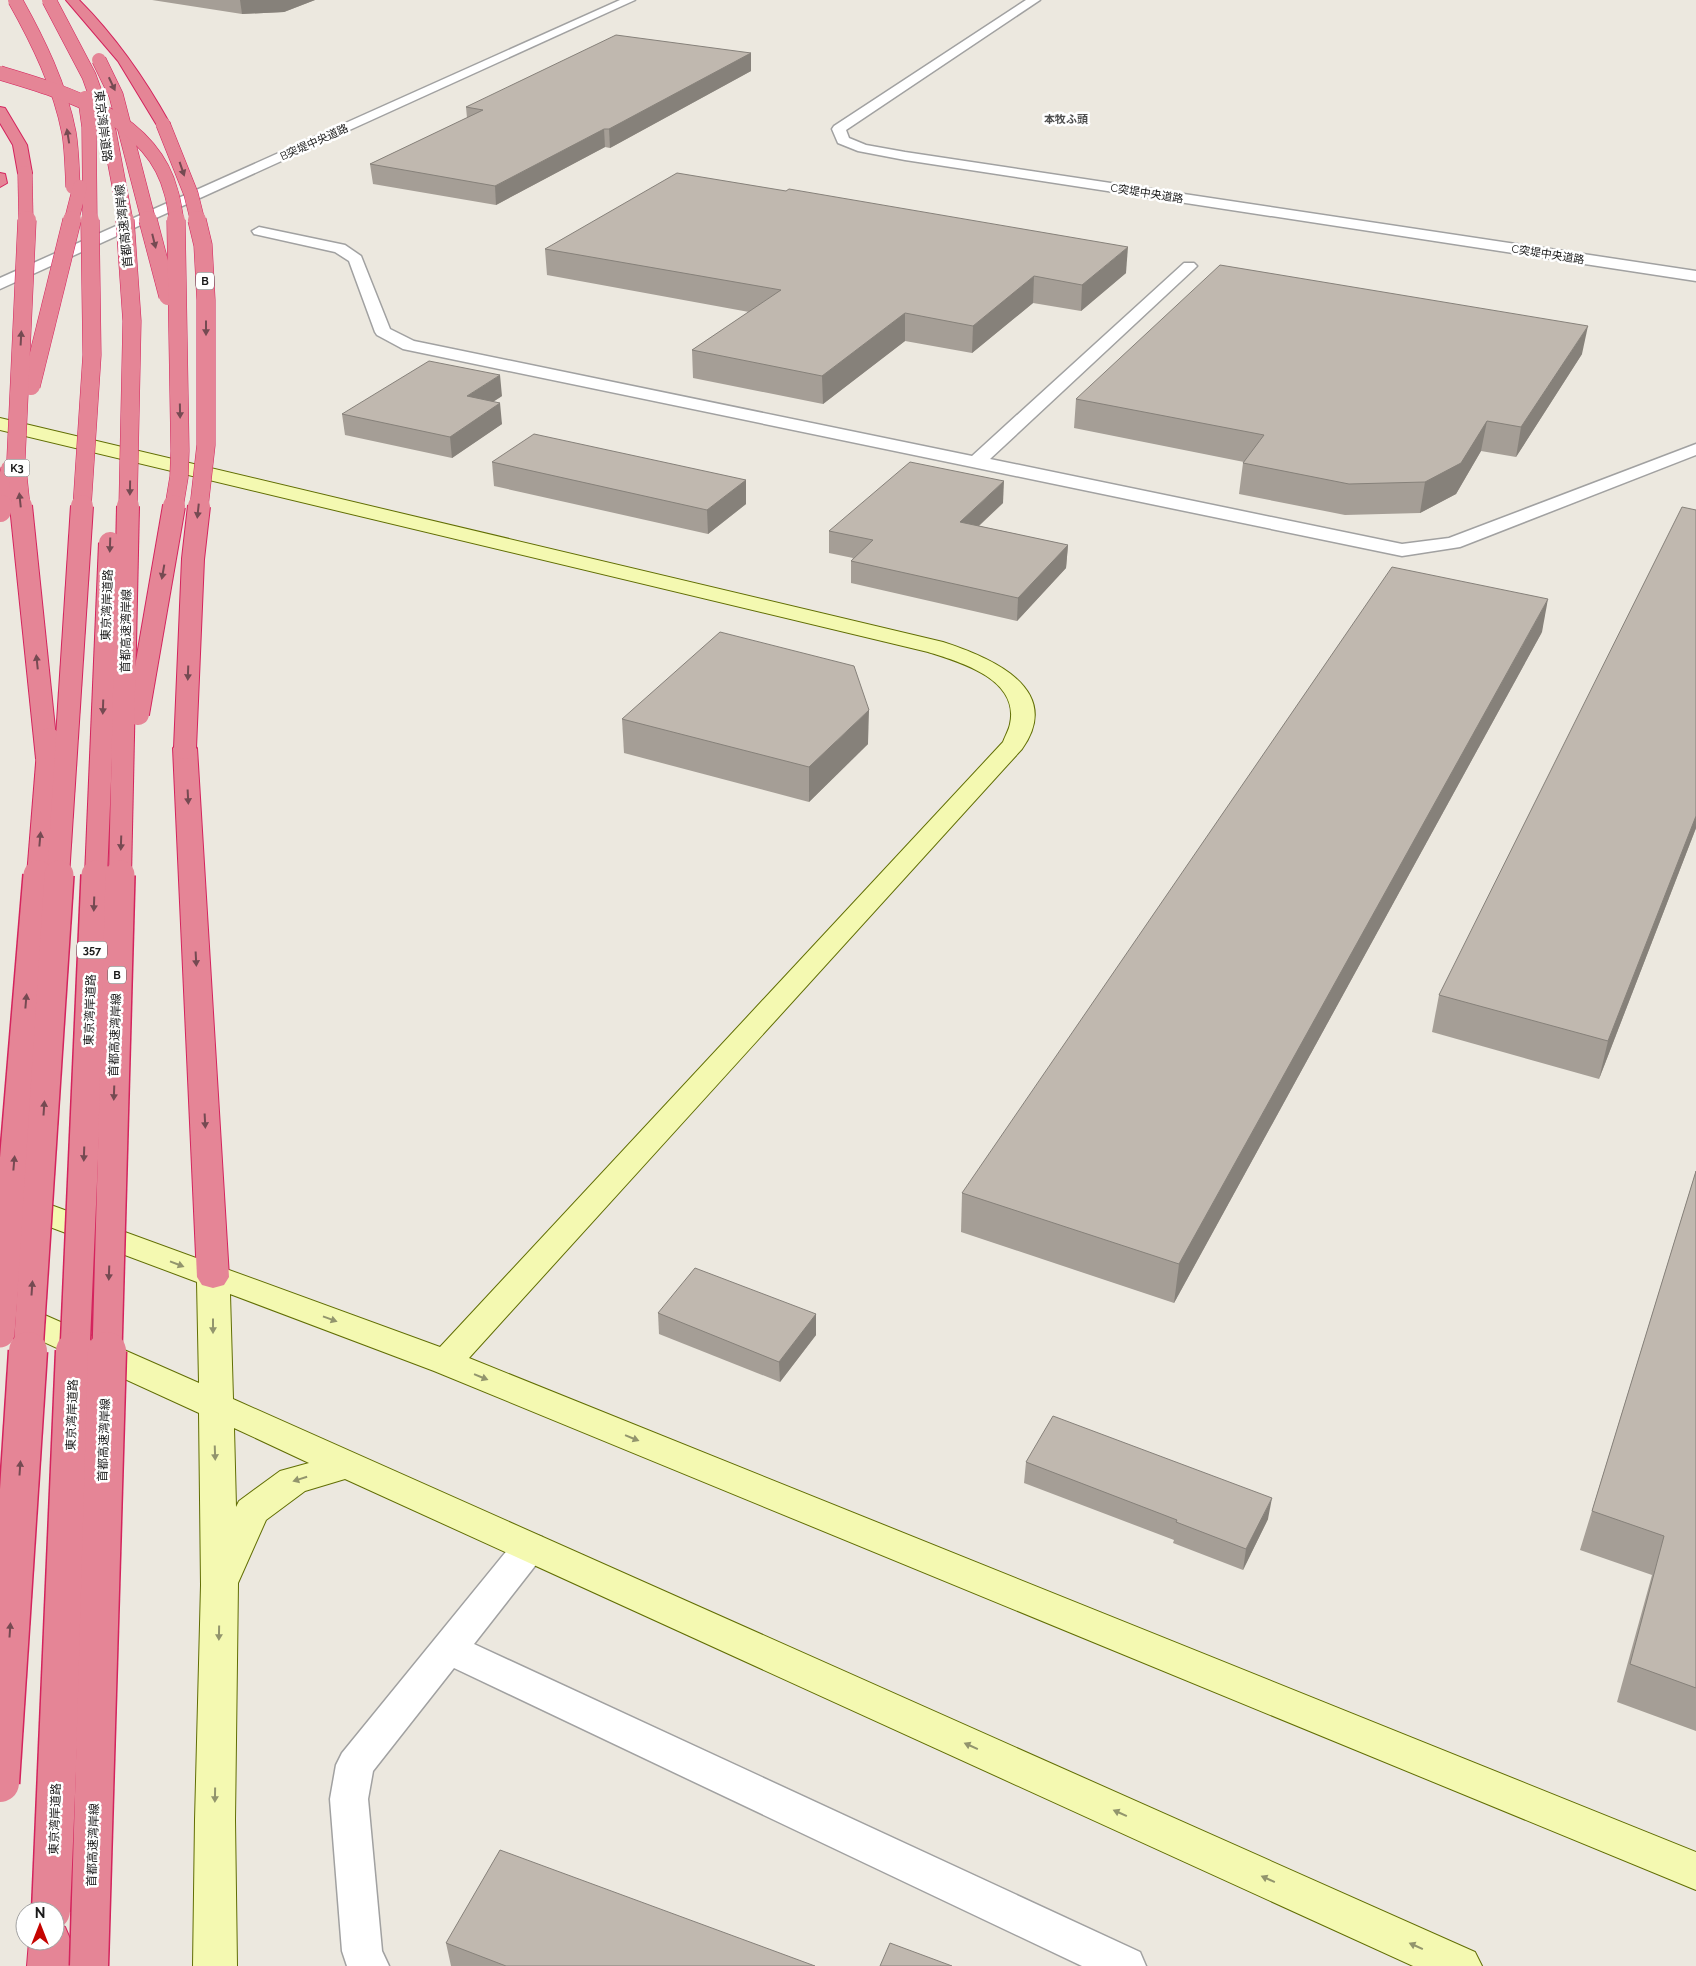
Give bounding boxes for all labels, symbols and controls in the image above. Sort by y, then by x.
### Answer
one-way arrow [107,77,116,92]
street label: 東京湾岸道路 [92,89,114,163]
district label: 本牧ふ頭 [1044,113,1088,126]
street label: B突堤中央道路 [278,122,350,163]
one-way arrow [64,127,72,143]
one-way arrow [178,162,186,177]
street label: C突堤中央道路 [1110,181,1184,206]
street label: 首都高速湾岸線 [113,183,135,269]
one-way arrow [150,234,158,249]
street label: C突堤中央道路 [1511,242,1585,267]
road number: B [196,272,214,290]
one-way arrow [202,321,210,337]
one-way arrow [17,330,25,346]
one-way arrow [176,403,184,419]
road number: K3 [4,459,30,476]
one-way arrow [125,481,133,497]
one-way arrow [16,492,24,508]
one-way arrow [194,503,202,519]
one-way arrow [105,537,113,553]
one-way arrow [158,564,166,580]
street label: 東京湾岸道路 [99,569,115,641]
street label: 首都高速湾岸線 [118,589,134,673]
one-way arrow [32,653,40,669]
one-way arrow [184,665,192,681]
one-way arrow [98,699,106,715]
one-way arrow [184,789,192,805]
one-way arrow [37,831,45,847]
one-way arrow [116,835,124,851]
one-way arrow [90,897,98,913]
road number: 357 [77,942,107,958]
one-way arrow [193,951,201,967]
road number: B [108,966,126,984]
street label: 東京湾岸道路 [82,974,98,1046]
one-way arrow [23,992,31,1008]
street label: 首都高速湾岸線 [107,993,123,1077]
one-way arrow [109,1085,117,1101]
one-way arrow [40,1100,48,1116]
one-way arrow [201,1113,209,1129]
one-way arrow [79,1147,87,1163]
one-way arrow [10,1154,18,1170]
one-way arrow [169,1261,184,1268]
one-way arrow [104,1265,112,1281]
one-way arrow [28,1280,36,1296]
one-way arrow [322,1316,337,1323]
one-way arrow [209,1318,217,1334]
one-way arrow [474,1373,489,1381]
street label: 東京湾岸道路 [64,1379,80,1451]
street label: 首都高速湾岸線 [96,1398,112,1482]
one-way arrow [625,1434,640,1442]
one-way arrow [212,1445,220,1461]
one-way arrow [17,1459,25,1475]
one-way arrow [292,1475,307,1483]
one-way arrow [6,1621,14,1637]
one-way arrow [214,1625,222,1641]
one-way arrow [964,1742,978,1750]
street label: 東京湾岸道路 [47,1783,63,1855]
one-way arrow [211,1787,219,1803]
street label: 首都高速湾岸線 [85,1803,101,1887]
one-way arrow [1113,1808,1127,1816]
one-way arrow [1261,1875,1275,1883]
north arrow [15,1901,65,1951]
text: N [35,1905,45,1921]
one-way arrow [1409,1942,1423,1950]

